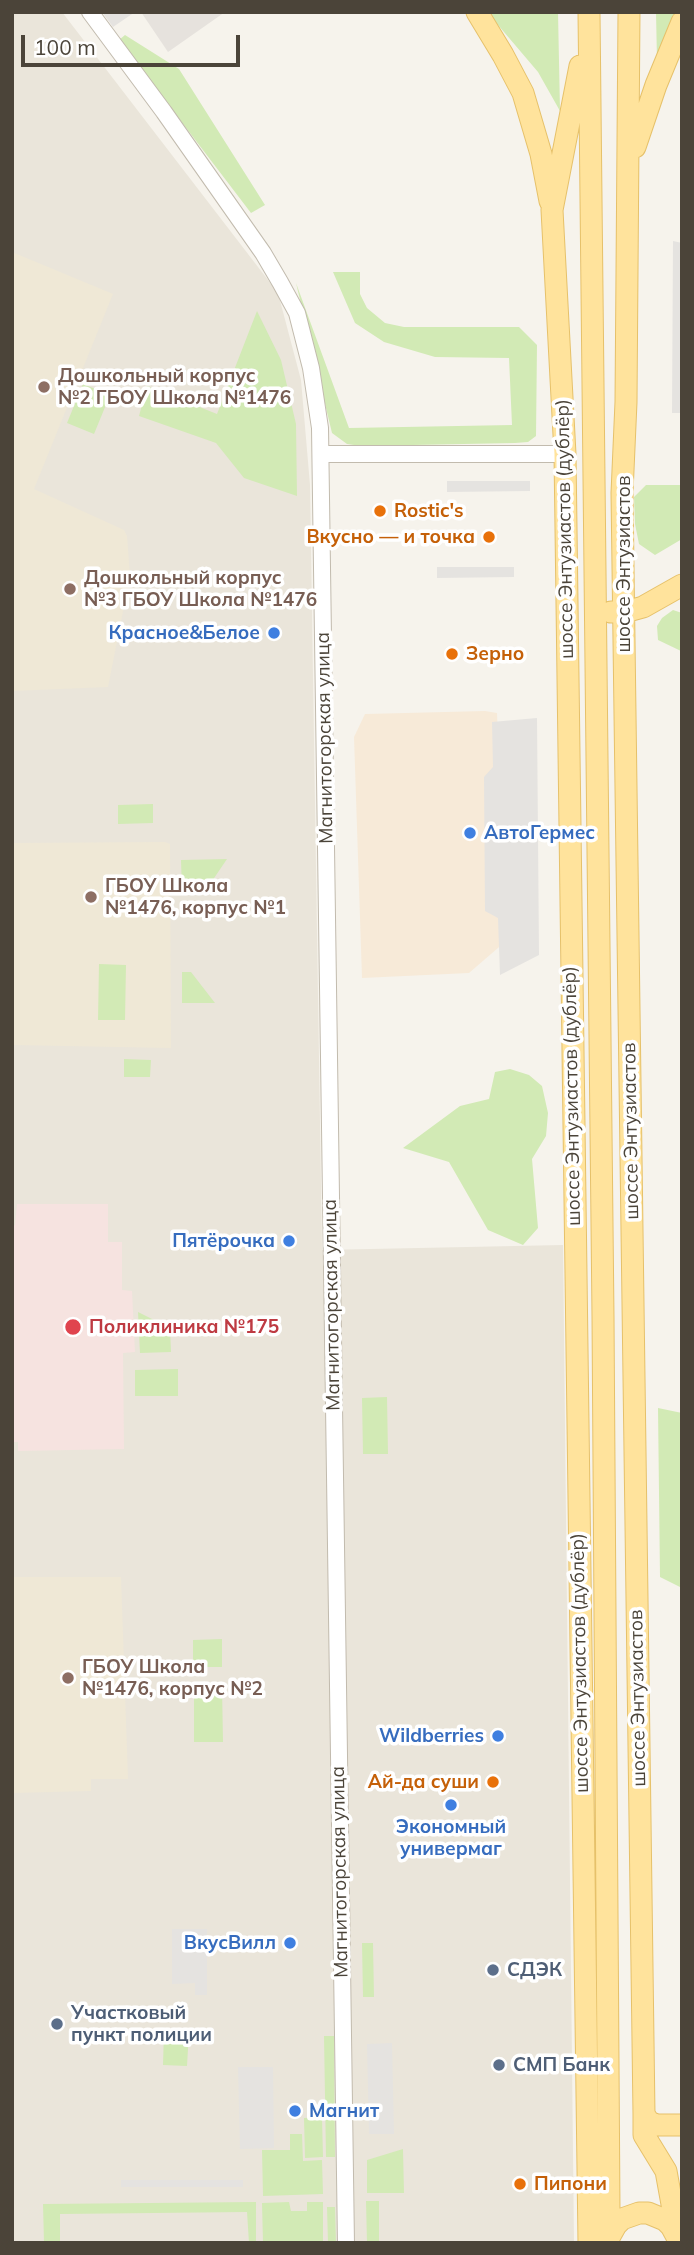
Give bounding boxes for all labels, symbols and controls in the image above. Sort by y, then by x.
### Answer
scale bar [24,21,243,65]
text: 100 m [34,34,96,60]
place label: Дошкольный корпус №2 ГБОУ Школа №1476 [58,365,291,409]
marker: Дошкольный корпус №2 ГБОУ Школа №1476 [36,379,52,395]
street label: шоссе Энтузиастов (дублёр) [551,399,579,659]
street label: шоссе Энтузиастов [613,475,635,653]
place label: Rostic's [394,500,464,522]
marker: Rostic's [372,503,388,519]
place label: Вкусно — и точка [306,526,475,548]
marker: Вкусно — и точка [481,529,497,545]
place label: Дошкольный корпус №3 ГБОУ Школа №1476 [84,567,317,611]
marker: Дошкольный корпус №3 ГБОУ Школа №1476 [62,581,78,597]
place label: Красное&Белое [108,622,260,644]
marker: Красное&Белое [266,625,282,641]
street label: Магнитогорская улица [312,632,338,844]
place label: Зерно [466,643,524,665]
marker: Зерно [444,646,460,662]
place label: АвтоГермес [484,822,595,844]
marker: АвтоГермес [462,825,478,841]
place label: ГБОУ Школа №1476, корпус №1 [105,875,286,919]
marker: ГБОУ Школа №1476, корпус №1 [83,889,99,905]
street label: шоссе Энтузиастов (дублёр) [558,966,586,1226]
street label: шоссе Энтузиастов [618,1042,644,1220]
street label: Магнитогорская улица [319,1199,345,1411]
place label: Пятёрочка [172,1230,275,1252]
marker: Пятёрочка [281,1233,297,1249]
place label: Поликлиника №175 [89,1316,279,1338]
marker: Поликлиника №175 [63,1317,83,1337]
street label: шоссе Энтузиастов (дублёр) [566,1533,594,1793]
street label: шоссе Энтузиастов [625,1609,651,1787]
place label: ГБОУ Школа №1476, корпус №2 [82,1656,263,1700]
marker: ГБОУ Школа №1476, корпус №2 [60,1670,76,1686]
place label: Wildberries [379,1725,484,1747]
marker: Wildberries [490,1728,506,1744]
street label: Магнитогорская улица [327,1766,353,1978]
place label: Ай-да суши [368,1771,479,1793]
marker: Ай-да суши [485,1774,501,1790]
marker: Экономный универмаг [443,1797,459,1813]
place label: Экономный универмаг [396,1816,506,1860]
place label: ВкусВилл [184,1932,276,1954]
marker: ВкусВилл [282,1935,298,1951]
place label: СДЭК [507,1959,562,1981]
marker: СДЭК [485,1962,501,1978]
place label: Участковый пункт полиции [71,2002,212,2046]
marker: Участковый пункт полиции [49,2016,65,2032]
place label: СМП Банк [513,2054,610,2076]
marker: СМП Банк [491,2057,507,2073]
place label: Магнит [309,2100,379,2122]
marker: Магнит [287,2103,303,2119]
place label: Пипони [534,2173,607,2195]
marker: Пипони [512,2176,528,2192]

